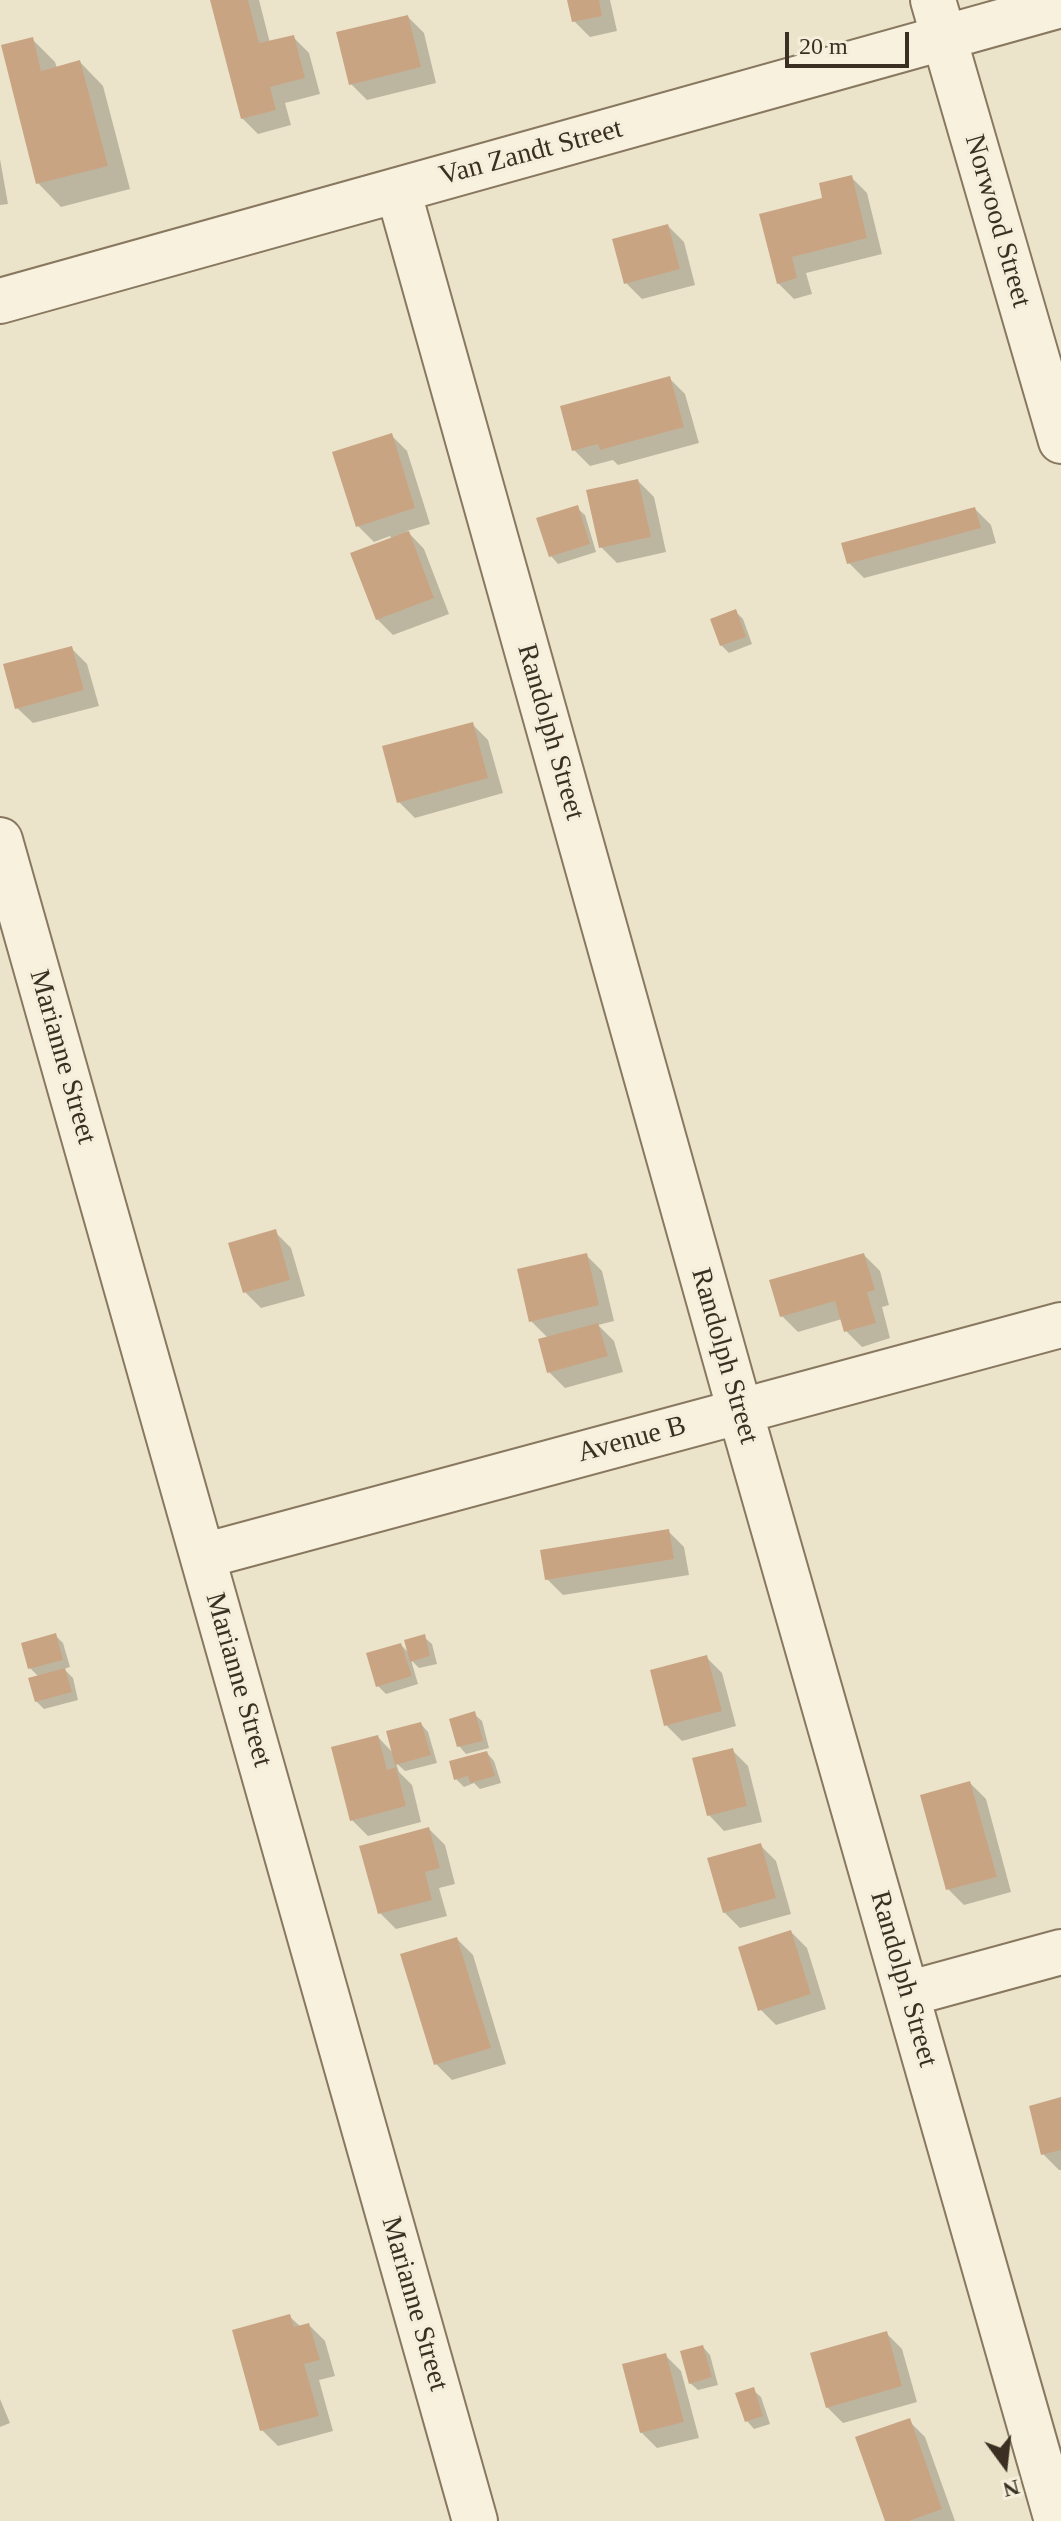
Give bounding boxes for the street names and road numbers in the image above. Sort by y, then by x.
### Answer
street label: Van Zandt Street [436,112,626,194]
street label: Norwood Street [956,131,1038,311]
street label: Randolph Street [509,640,591,824]
street label: Marianne Street [21,966,103,1148]
street label: Randolph Street [683,1264,765,1448]
street label: Avenue B [574,1409,690,1471]
street label: Marianne Street [197,1589,279,1771]
street label: Randolph Street [862,1887,944,2071]
street label: Marianne Street [373,2213,455,2395]

